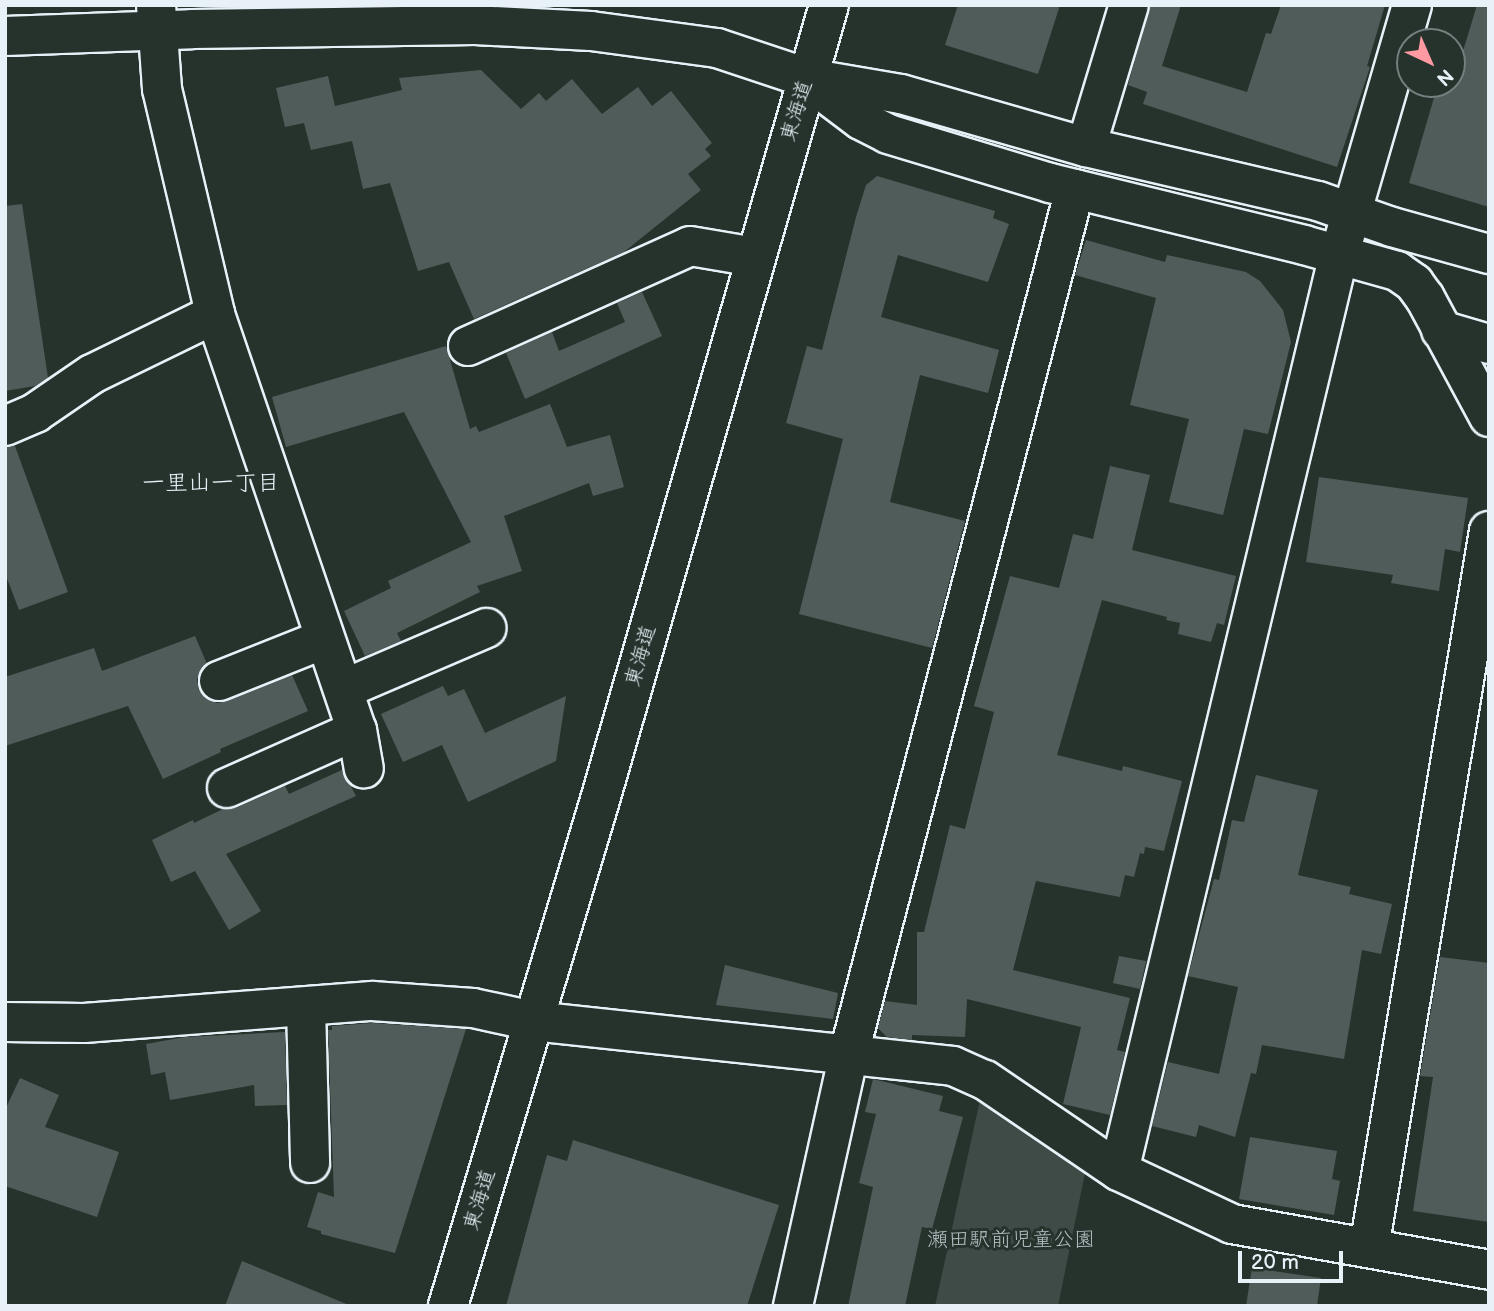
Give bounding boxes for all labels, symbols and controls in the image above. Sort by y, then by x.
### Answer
north arrow [1396,28,1466,98]
text: N [1431,64,1458,90]
street label: 東海道 [776,77,818,145]
district label: 一里山一丁目 [142,469,280,497]
street label: 東海道 [620,622,662,690]
street label: 東海道 [459,1166,501,1234]
park label: 瀬田駅前児童公園 [927,1227,1095,1253]
scale bar [1242,1238,1347,1282]
text: 20 m [1251,1250,1299,1275]

